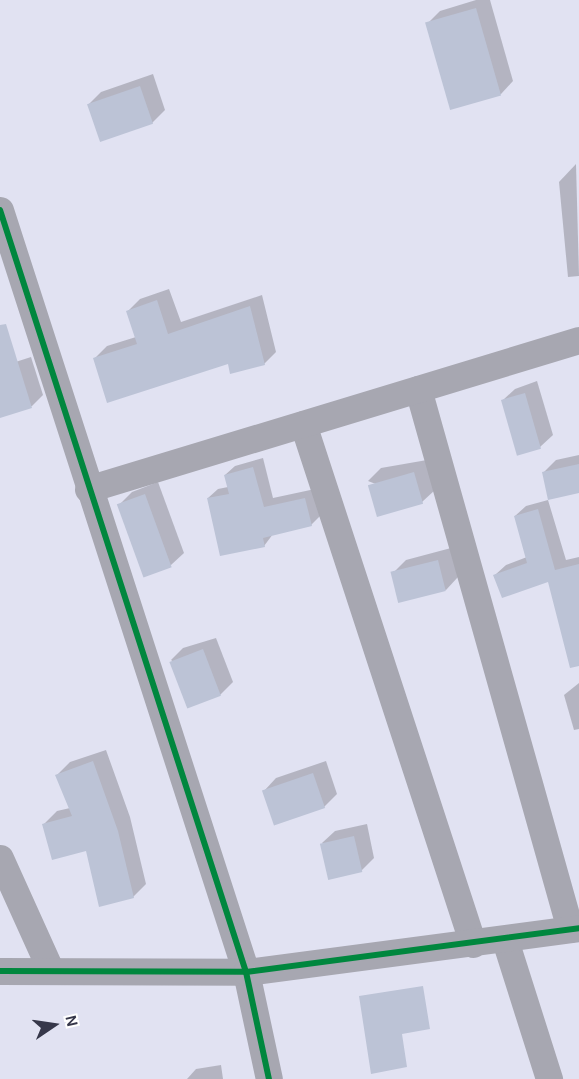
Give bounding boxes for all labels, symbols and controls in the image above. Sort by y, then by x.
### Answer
north arrow [24,995,84,1055]
text: N [61,1013,83,1029]

